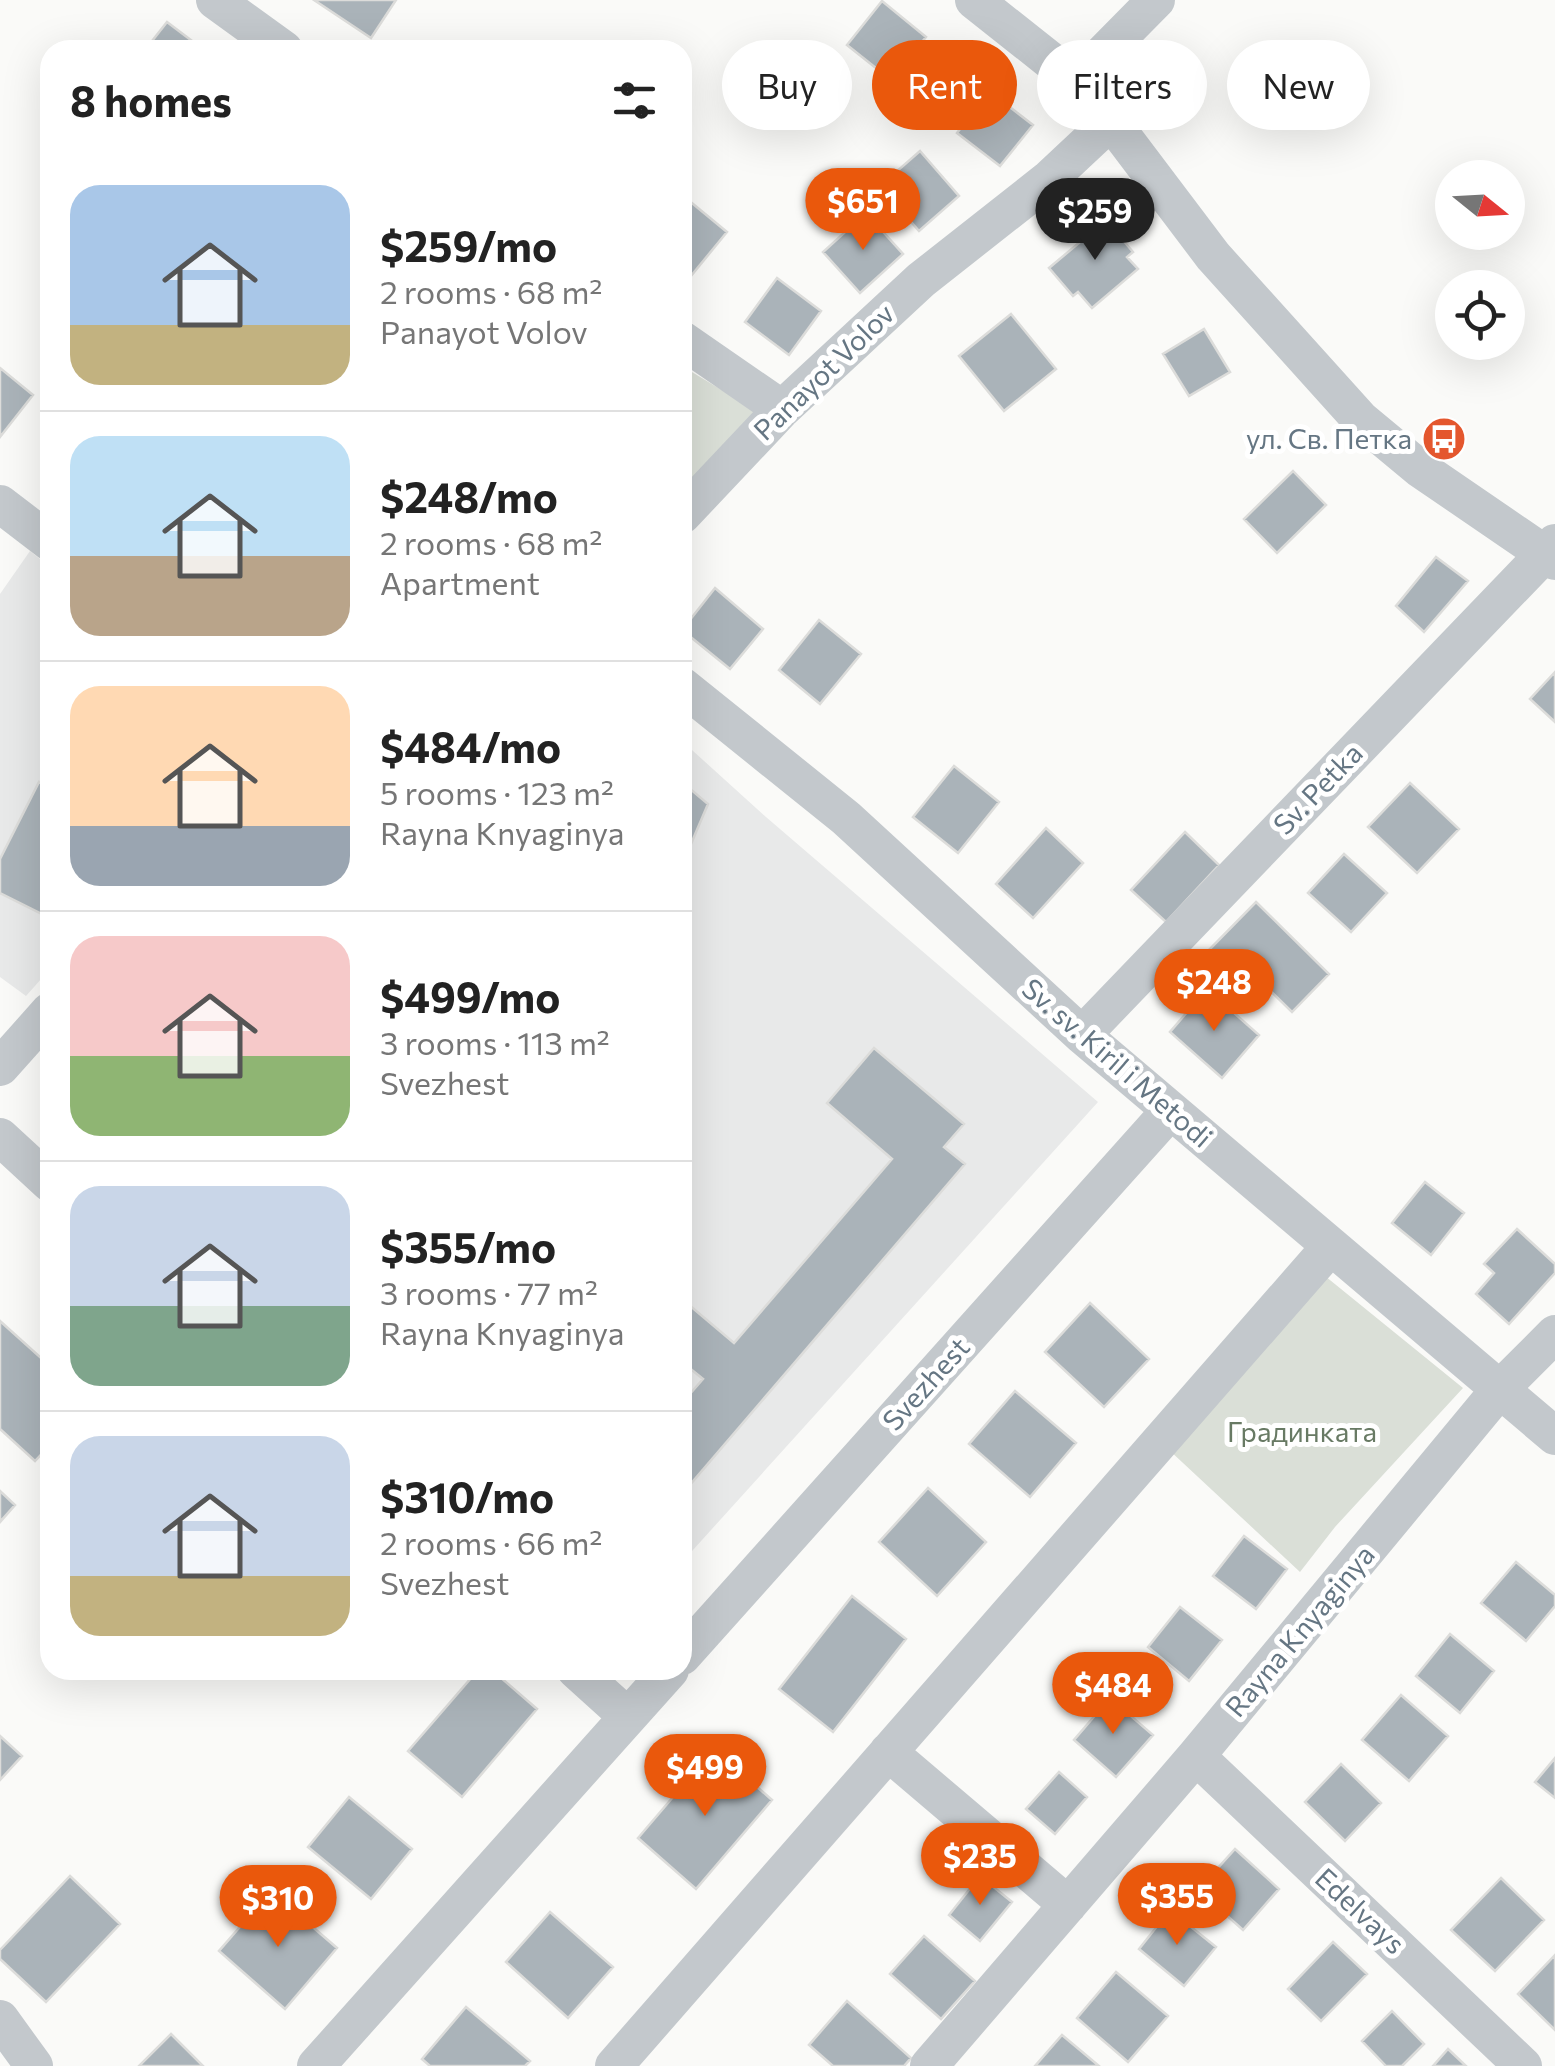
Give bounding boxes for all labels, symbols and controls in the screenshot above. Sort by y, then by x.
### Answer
chip: Buy [722,40,852,130]
chip: Rent [872,40,1017,130]
chip: Filters [1037,40,1207,130]
chip: New [1227,40,1370,130]
icon: filters [607,73,662,128]
text: 8 homes [70,74,232,126]
north arrow [1435,160,1525,250]
map controls [1435,160,1525,360]
pin: $651 [804,168,922,253]
pin: $259 [1036,178,1154,263]
text: $651 [827,180,899,220]
text: $259 [1058,190,1133,230]
text: $259/mo [380,219,557,271]
icon: home [150,225,270,345]
button: locate [1435,270,1525,360]
text: 2 rooms · 68 m² [380,271,602,311]
street label: Panayot Volov [746,296,900,447]
text: Panayot Volov [380,311,588,351]
bus stop icon: ул. Св. Петка [1421,416,1467,462]
place label: ул. Св. Петка [1246,421,1412,455]
text: $248/mo [380,470,558,522]
icon: home [150,476,270,596]
text: 2 rooms · 68 m² [380,522,602,562]
text: Apartment [380,562,540,602]
text: $484/mo [380,720,561,772]
icon: home [150,726,270,846]
street label: Sv. Petka [1266,736,1369,841]
text: 5 rooms · 123 m² [380,772,614,812]
text: Rayna Knyaginya [380,812,624,852]
pin: $248 [1155,949,1273,1034]
text: $248 [1176,961,1252,1001]
text: $499/mo [380,970,560,1022]
street label: Sv. sv. Kiril i Metodi [1016,971,1219,1154]
icon: home [150,976,270,1096]
text: 3 rooms · 113 m² [380,1022,610,1062]
text: Svezhest [380,1062,509,1102]
text: $355/mo [380,1220,556,1272]
icon: home [150,1226,270,1346]
text: 3 rooms · 77 m² [380,1272,598,1312]
text: Rayna Knyaginya [380,1312,624,1352]
street label: Svezhest [875,1330,976,1437]
park label: Градинката [1227,1414,1377,1448]
text: $310/mo [380,1470,554,1522]
icon: home [150,1476,270,1596]
text: 2 rooms · 66 m² [380,1522,602,1562]
street label: Rayna Knyaginya [1217,1538,1381,1723]
text: Svezhest [380,1562,509,1602]
pin: $484 [1054,1652,1172,1737]
text: $484 [1074,1664,1152,1704]
pin: $499 [646,1734,764,1819]
text: $499 [666,1746,744,1786]
pin: $235 [921,1823,1039,1908]
text: $235 [943,1835,1017,1875]
street label: Edelvays [1309,1860,1413,1960]
pin: $355 [1118,1863,1236,1948]
pin: $310 [219,1865,337,1950]
text: $355 [1140,1875,1214,1915]
text: $310 [242,1877,314,1917]

